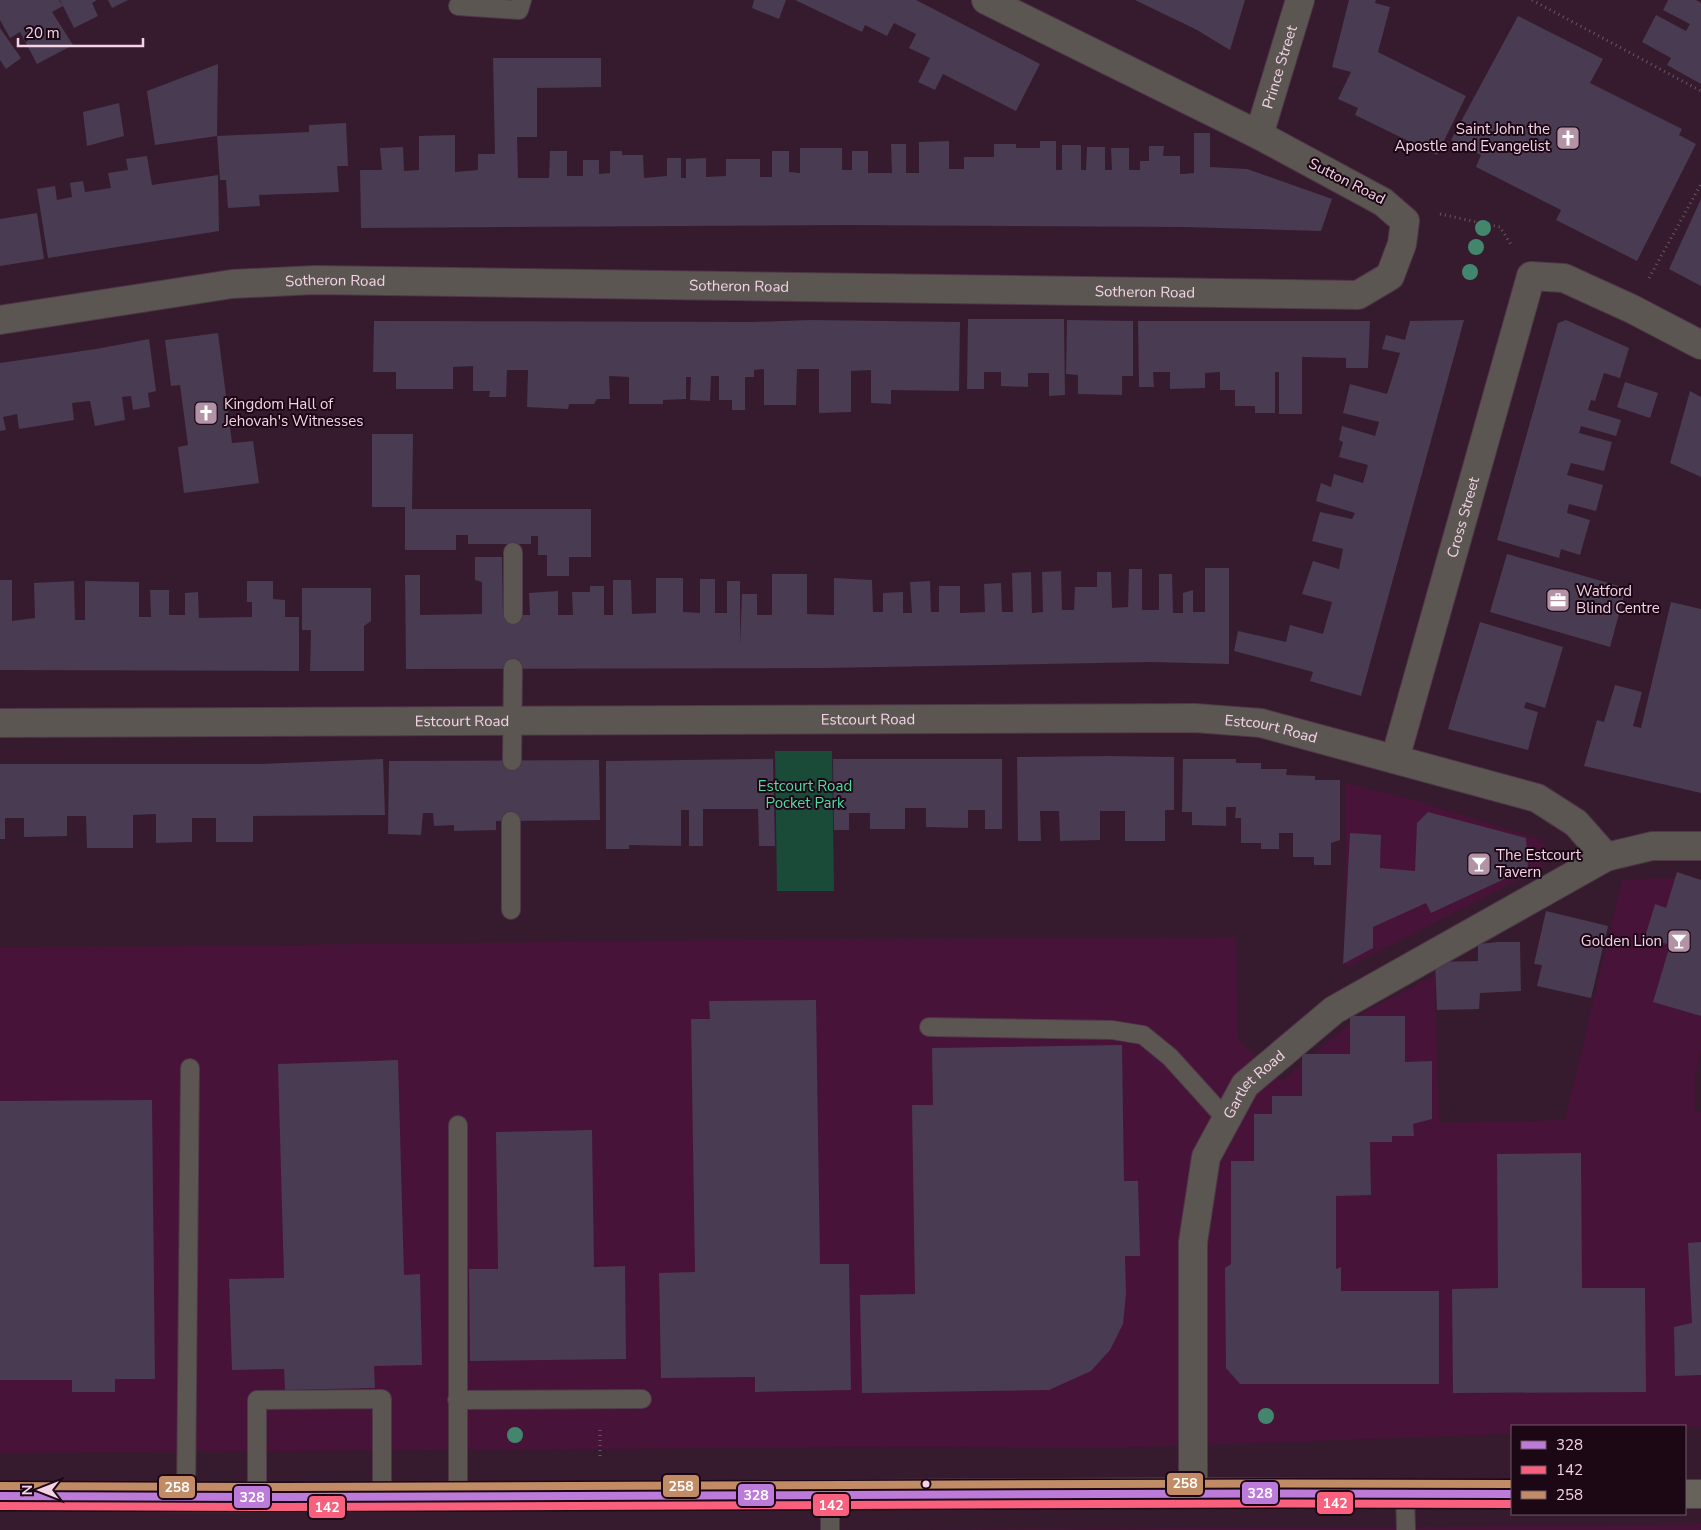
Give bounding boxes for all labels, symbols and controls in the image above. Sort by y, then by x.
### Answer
scale bar [18,15,142,47]
street label: Prince Street [1258,22,1302,111]
text: 20 m [25,23,60,43]
place label: Saint John the Apostle and Evangelist [1395,119,1551,156]
church icon: Saint John the Apostle and Evangelist [1555,125,1581,151]
street label: Sutton Road [1305,153,1389,209]
street label: Sotheron Road [285,270,385,291]
street label: Sotheron Road [689,275,789,297]
street label: Sotheron Road [1095,281,1195,303]
place label: Kingdom Hall of Jehovah's Witnesses [223,394,363,431]
church icon: Kingdom Hall of Jehovah's Witnesses [193,400,219,426]
street label: Cross Street [1442,474,1484,560]
place label: Watford Blind Centre [1576,581,1660,618]
office icon: Watford Blind Centre [1545,587,1571,613]
street label: Estcourt Road [821,709,915,730]
street label: Estcourt Road [1224,710,1320,748]
street label: Estcourt Road [415,711,509,731]
park label: Estcourt Road Pocket Park [758,776,852,813]
place label: The Estcourt Tavern [1496,845,1582,882]
bar icon: The Estcourt Tavern [1466,851,1492,877]
bar icon: Golden Lion [1666,928,1692,954]
place label: Golden Lion [1581,931,1662,951]
street label: Gartlet Road [1219,1046,1289,1122]
legend [1511,1425,1686,1515]
text: 328 [1556,1435,1583,1455]
text: 142 [1556,1460,1583,1480]
north arrow [15,1465,65,1515]
line badge: 258 [1166,1472,1204,1496]
line badge: 258 [662,1474,700,1498]
text: 258 [1172,1474,1198,1493]
line badge: 258 [158,1475,196,1499]
text: 258 [668,1477,694,1496]
text: 258 [164,1478,190,1497]
unlabelled marker [921,1479,931,1489]
line badge: 328 [1241,1481,1279,1505]
line badge: 328 [737,1483,775,1507]
text: 328 [1247,1484,1273,1503]
text: N [18,1485,37,1495]
line badge: 328 [233,1485,271,1509]
text: 258 [1556,1485,1583,1505]
text: 328 [743,1486,769,1505]
text: 328 [239,1488,265,1507]
line badge: 142 [1316,1491,1354,1515]
line badge: 142 [812,1493,850,1517]
text: 142 [1322,1494,1348,1513]
line badge: 142 [308,1495,346,1519]
text: 142 [818,1496,844,1515]
text: 142 [314,1498,340,1517]

